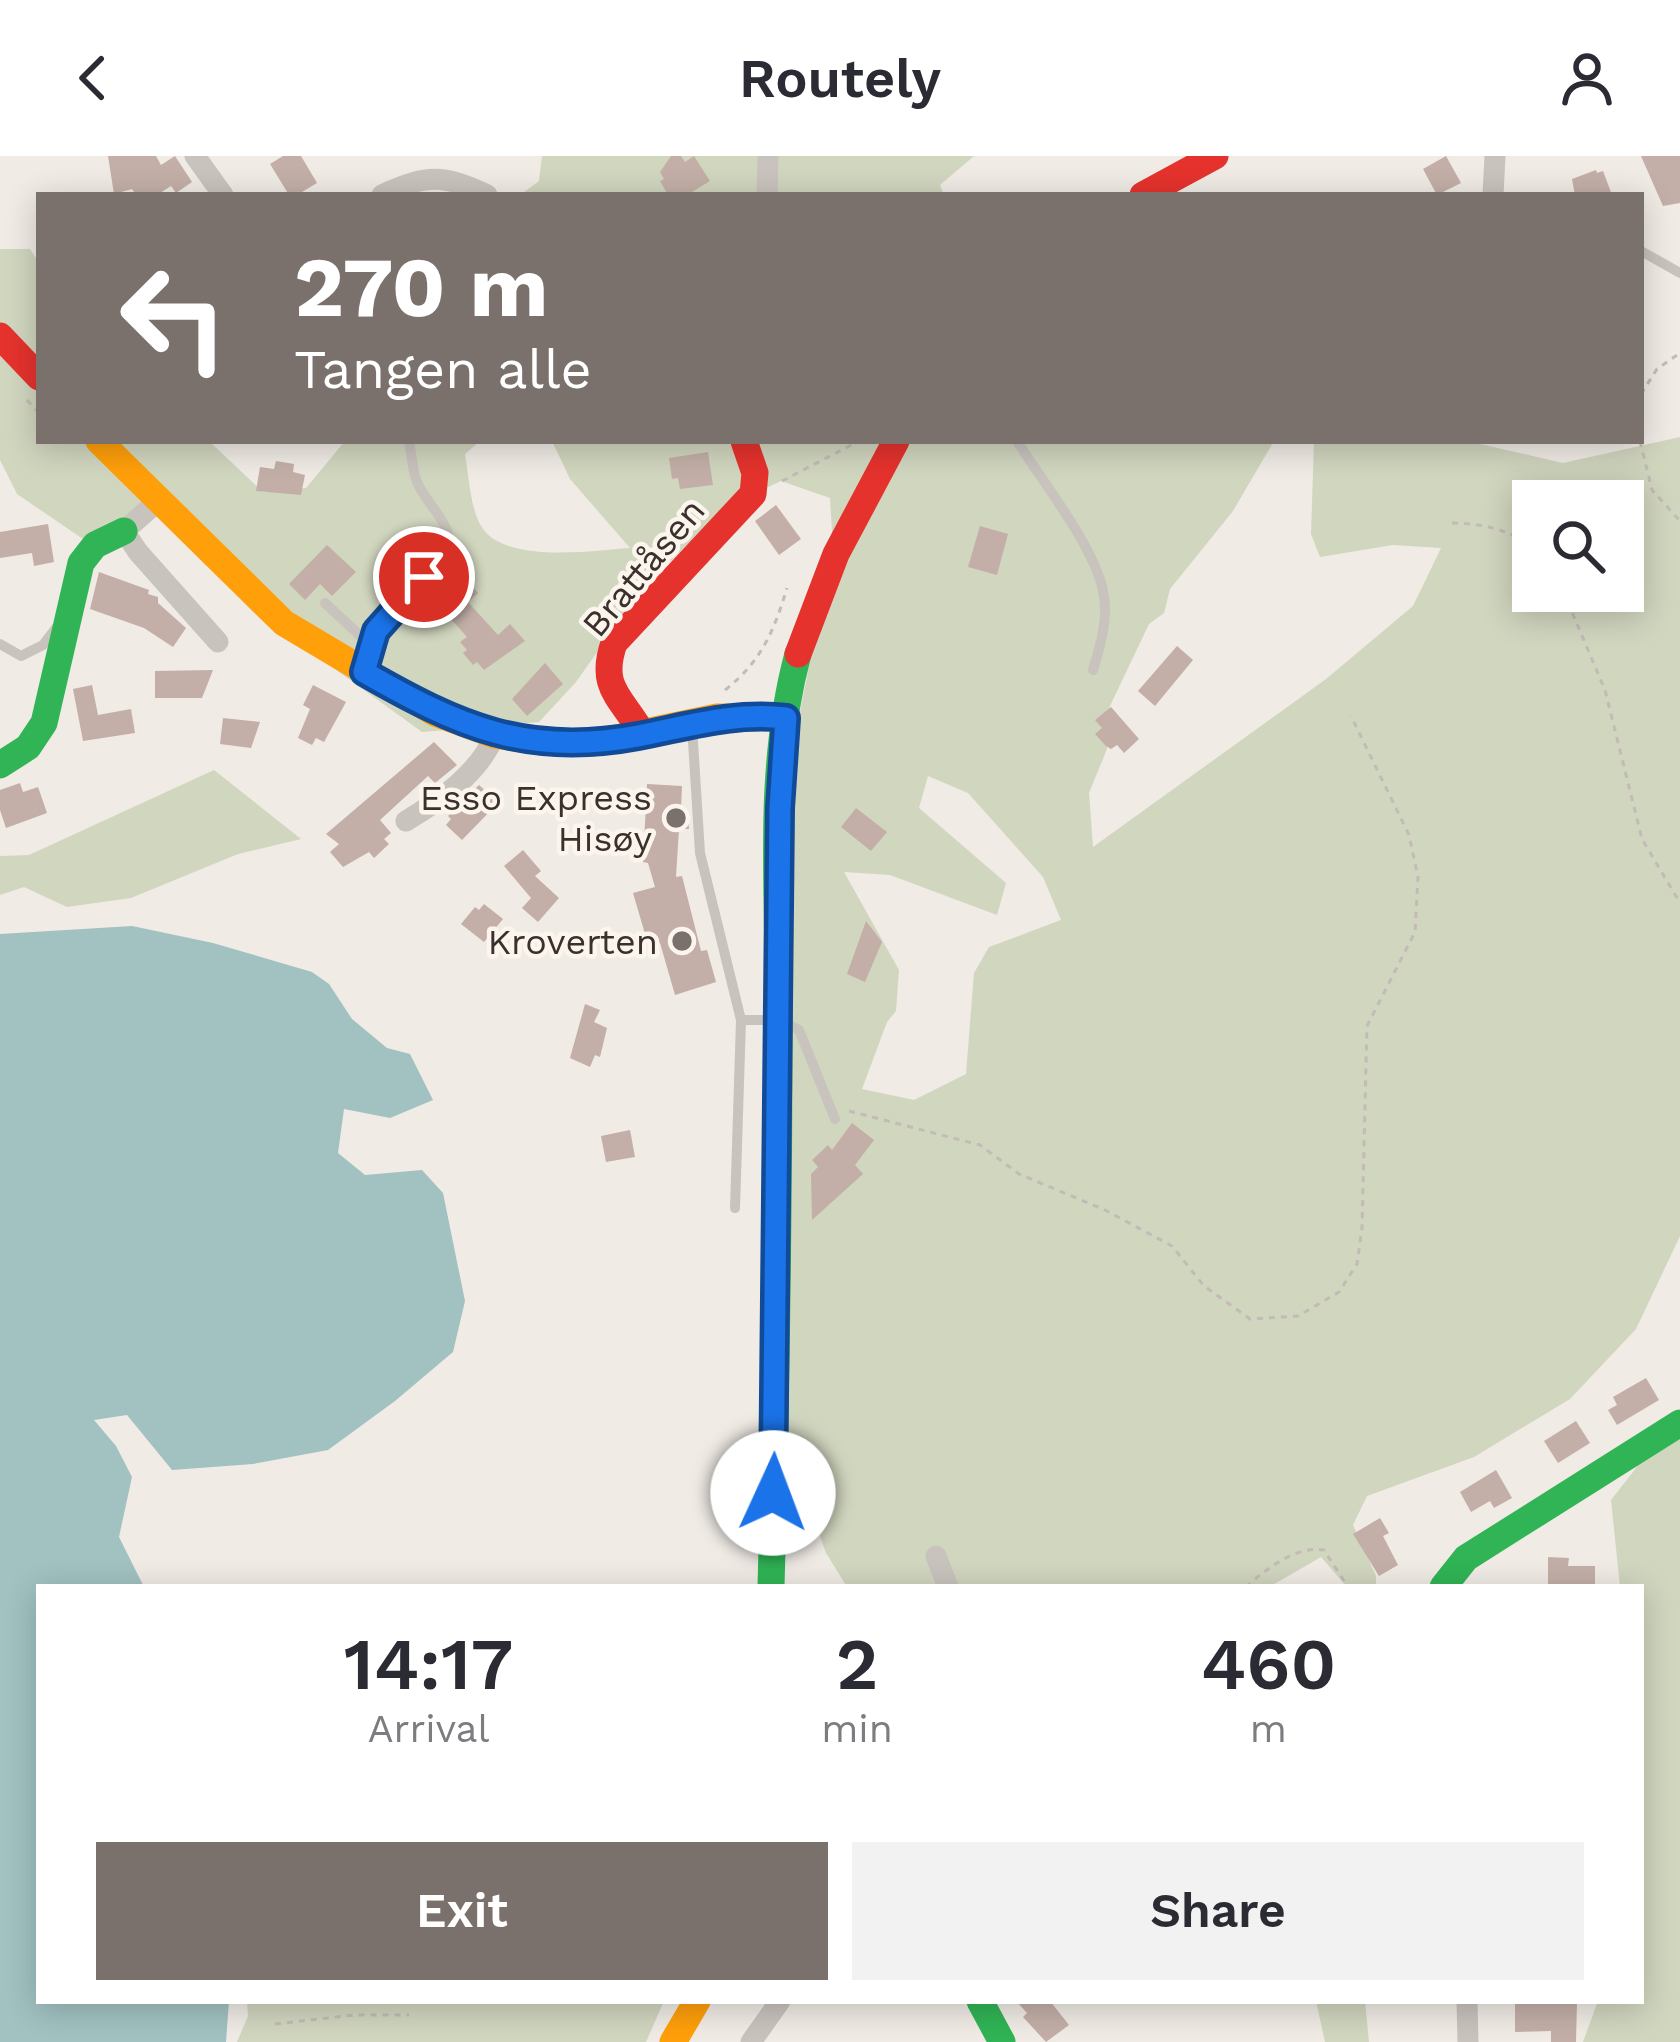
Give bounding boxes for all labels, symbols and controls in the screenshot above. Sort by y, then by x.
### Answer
icon: back [60,45,126,111]
icon: person [1554,45,1620,111]
text: Routely [739,47,941,110]
text: 270 m [294,238,549,336]
icon: left [96,240,252,396]
text: Tangen alle [294,338,592,401]
map controls [1512,480,1644,612]
button: search [1512,480,1644,612]
street label: Brattåsen [574,490,714,645]
pin [373,526,475,628]
icon: arrive [391,544,457,610]
place label: Esso Express Hisøy [420,777,652,860]
marker: Esso Express Hisøy [663,805,689,831]
place label: Kroverten [487,921,658,963]
marker: Kroverten [669,928,695,954]
position arrow [710,1430,836,1556]
text: 14:17 [344,1622,513,1706]
text: 2 [836,1622,878,1706]
text: 460 [1201,1622,1336,1706]
text: Arrival [368,1706,489,1751]
text: min [821,1706,893,1751]
text: m [1250,1706,1287,1751]
button: Exit [96,1842,828,1980]
button: Share [852,1842,1584,1980]

